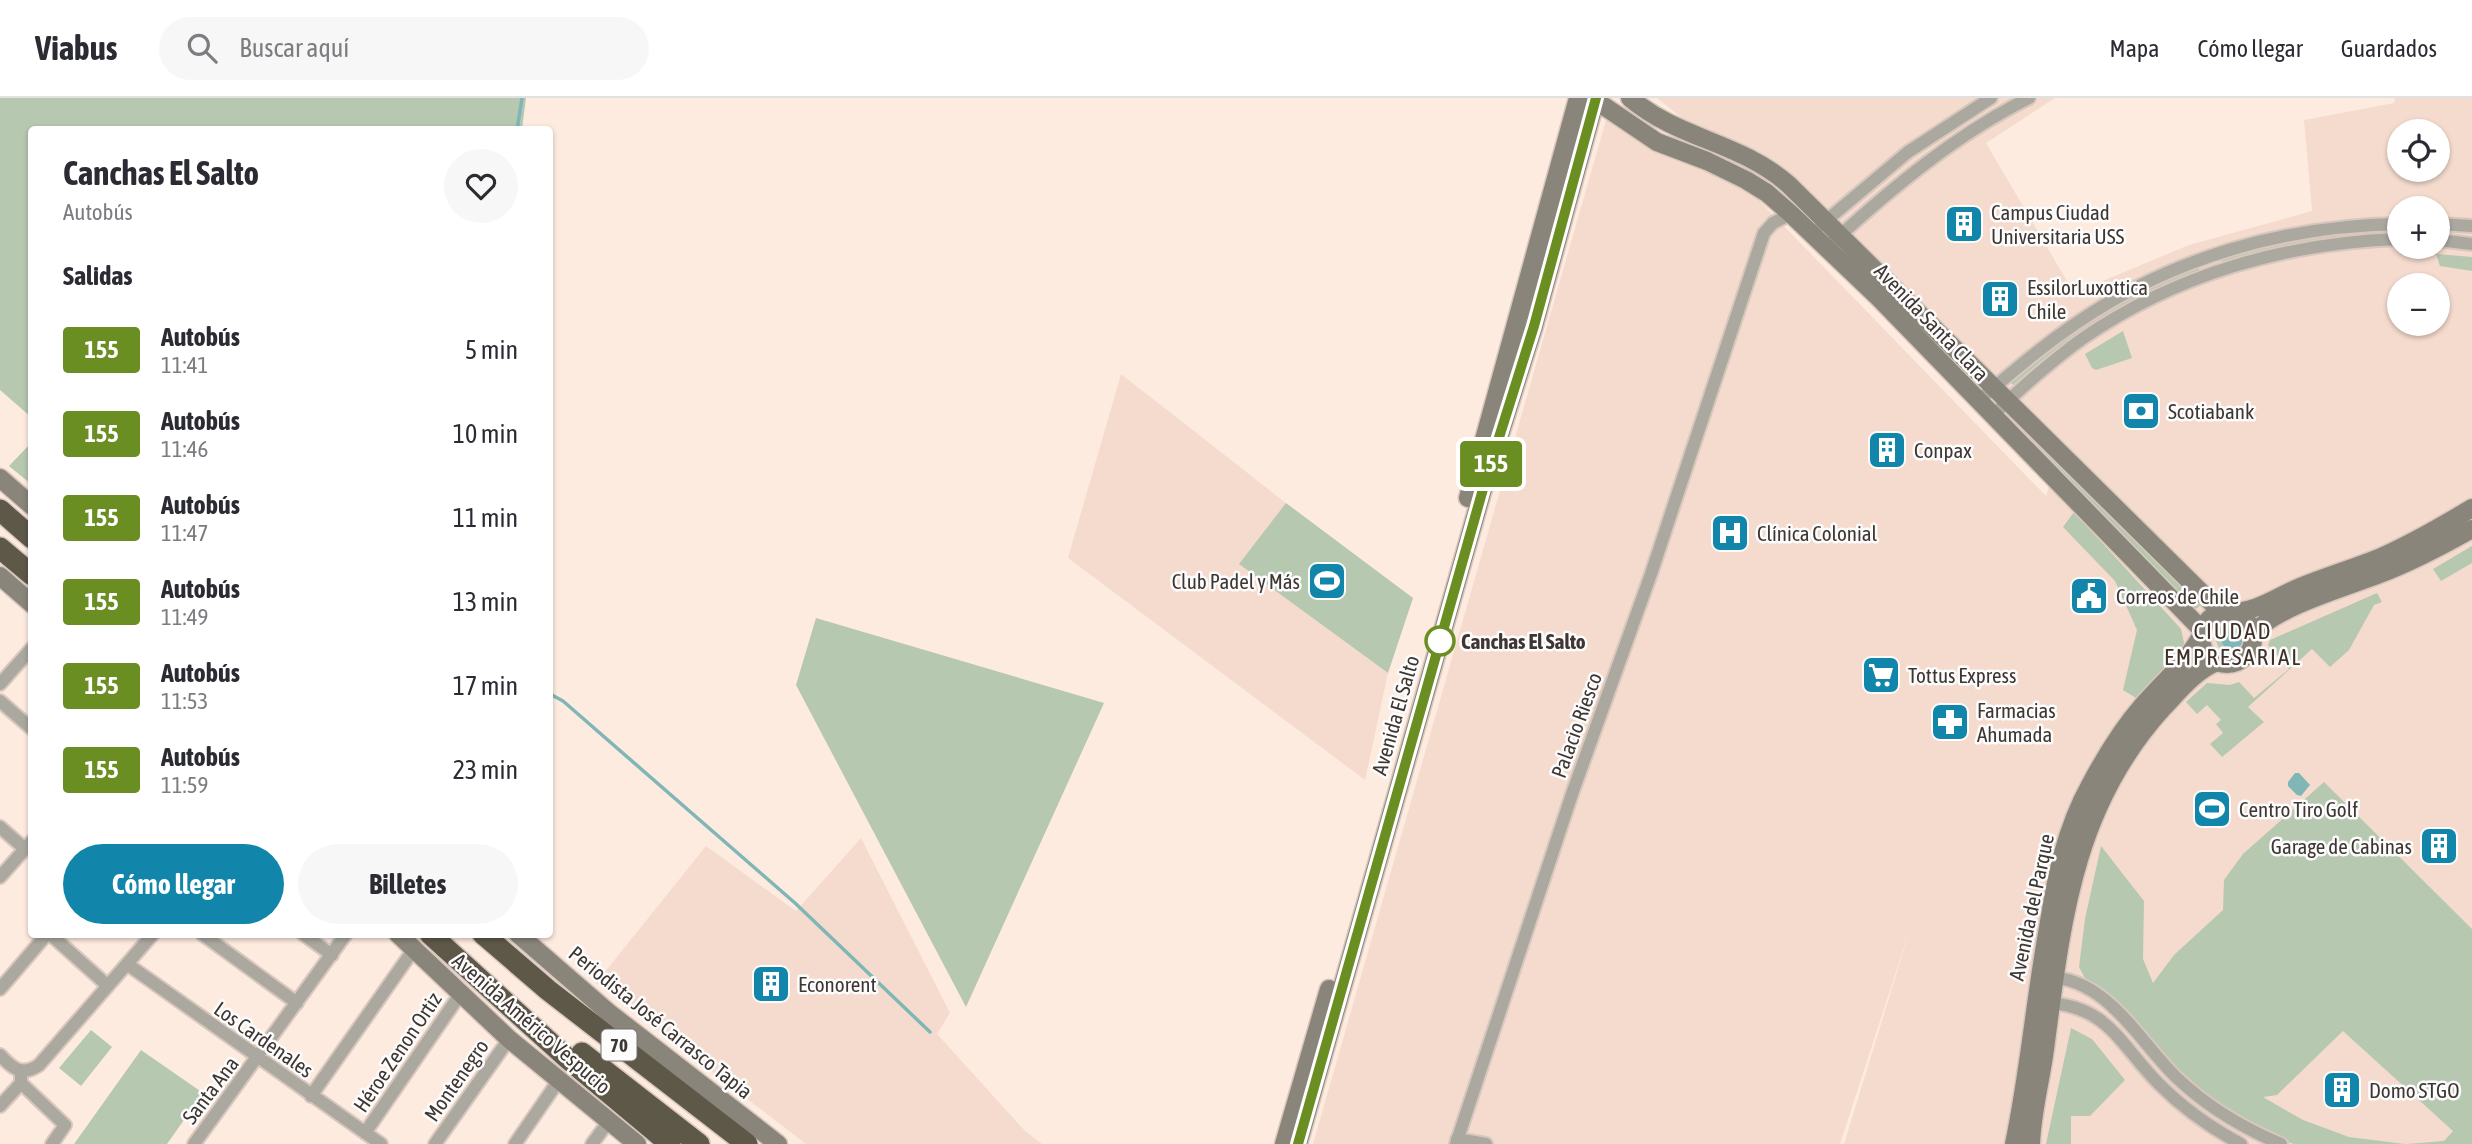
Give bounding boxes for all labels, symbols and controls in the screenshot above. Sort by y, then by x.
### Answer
search box [159,17,649,80]
text: Viabus [35,29,117,67]
icon: search [183,29,221,67]
text: Buscar aquí [239,33,349,63]
text: Mapa [2110,35,2159,62]
text: Cómo llegar [2197,35,2303,62]
text: Guardados [2341,35,2437,62]
map controls [2387,119,2450,336]
button: locate [2387,119,2450,182]
button: heart [444,149,518,223]
text: Canchas El Salto [63,154,259,192]
button: + [2387,196,2450,259]
text: Autobús [63,199,133,225]
place label: Campus Ciudad Universitaria USS [1991,200,2125,248]
building icon: Campus Ciudad Universitaria USS [1943,203,1985,245]
street label: Avenida Santa Clara [1870,258,1994,386]
text: Salidas [63,261,132,291]
button: − [2387,273,2450,336]
place label: EssilorLuxottica Chile [2027,275,2148,323]
building icon: EssilorLuxottica Chile [1979,278,2021,320]
text: Autobús [161,322,240,352]
text: 5 min [465,335,518,365]
text: 155 [85,336,118,363]
text: 11:41 [161,352,208,378]
bank icon: Scotiabank [2120,390,2162,432]
place label: Scotiabank [2168,399,2254,423]
text: Autobús [161,406,240,436]
text: 10 min [453,419,518,449]
text: 155 [85,420,118,447]
building icon: Conpax [1866,429,1908,471]
text: 11:46 [161,436,208,462]
place label: Conpax [1914,438,1972,462]
line badge: 155 [1451,441,1531,487]
text: 155 [1474,450,1508,477]
text: Autobús [161,490,240,520]
text: 11 min [453,503,518,533]
text: 155 [85,504,118,531]
hospital icon: Clínica Colonial [1709,512,1751,554]
text: 11:47 [161,520,208,546]
place label: Clínica Colonial [1757,521,1878,545]
sports icon: Club Padel y Más [1306,560,1348,602]
place label: Club Padel y Más [1172,569,1300,593]
text: Autobús [161,574,240,604]
public building icon: Correos de Chile [2068,575,2110,617]
place label: Correos de Chile [2116,584,2239,608]
text: 13 min [453,587,518,617]
text: 155 [85,588,118,615]
text: 11:49 [161,604,208,630]
district label: CIUDAD EMPRESARIAL [2164,618,2302,670]
marker: Canchas El Salto [1425,626,1455,656]
place label: Canchas El Salto [1461,629,1586,653]
street label: Avenida El Salto [1366,653,1424,777]
supermarket icon: Tottus Express [1860,654,1902,696]
text: Autobús [161,658,240,688]
place label: Tottus Express [1908,663,2016,687]
street label: Palacio Riesco [1546,669,1606,781]
text: 17 min [453,671,518,701]
text: 155 [85,672,118,699]
text: 11:53 [161,688,208,714]
place label: Farmacias Ahumada [1977,698,2056,746]
pharmacy icon: Farmacias Ahumada [1929,701,1971,743]
text: Autobús [161,742,240,772]
text: 23 min [453,755,518,785]
text: 155 [85,756,118,783]
text: 11:59 [161,772,208,798]
sports icon: Centro Tiro Golf [2191,788,2233,830]
place label: Centro Tiro Golf [2239,797,2358,821]
building icon: Garage de Cabinas [2418,825,2460,867]
street label: Avenida del Parque [2004,831,2058,983]
place label: Garage de Cabinas [2271,834,2412,858]
button: Cómo llegar [63,844,284,924]
button: Billetes [298,844,518,924]
street label: Periodista José Carrasco Tapia [565,941,757,1103]
street label: Avenida Américo Vespucio [448,948,616,1098]
building icon: Econorent [750,963,792,1005]
place label: Econorent [798,972,877,996]
street label: Héroe Zenon Ortiz [348,987,446,1116]
street label: Los Cardenales [210,996,318,1082]
road number: 70 [602,1029,636,1060]
street label: Montenegro [419,1034,493,1126]
street label: Santa Ana [177,1052,243,1128]
building icon: Domo STGO [2321,1069,2363,1111]
place label: Domo STGO [2369,1078,2460,1102]

